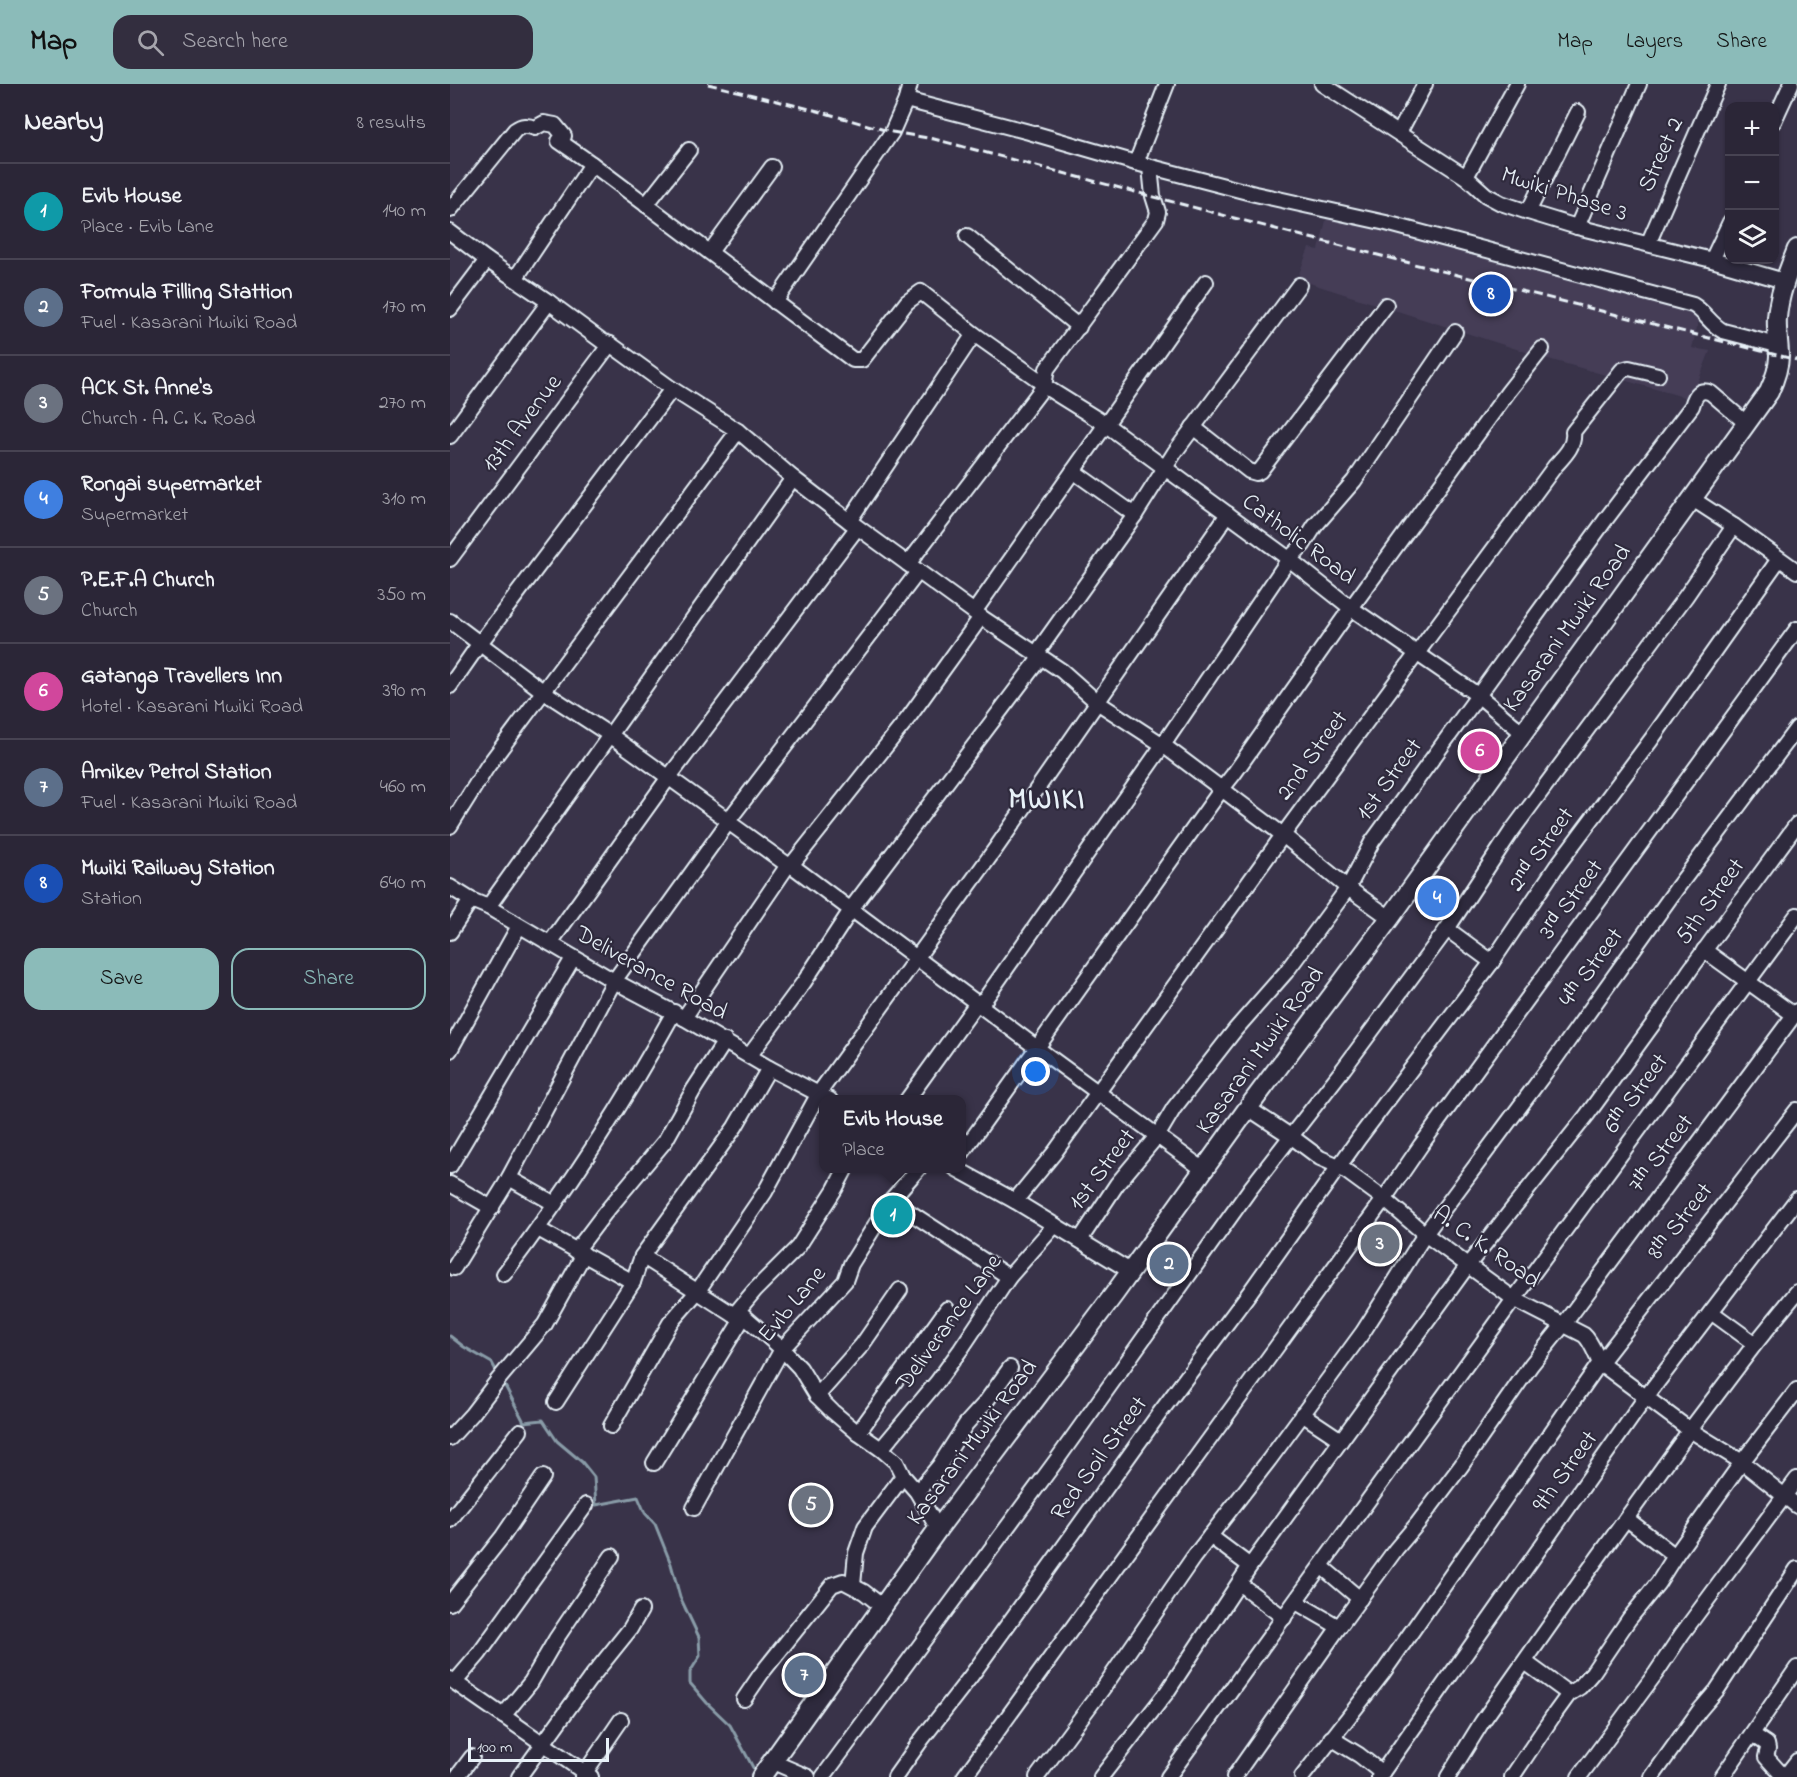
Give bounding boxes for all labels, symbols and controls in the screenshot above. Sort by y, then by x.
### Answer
search box [113,15,533,69]
text: Map [30,22,77,63]
icon: search [134,26,167,59]
text: Search here [182,26,288,58]
text: Map [1557,27,1593,57]
text: Layers [1626,27,1683,57]
text: Share [1716,27,1767,57]
map controls [1725,102,1779,264]
button: + [1725,102,1779,156]
text: Nearby [24,104,103,142]
text: 8 results [357,109,426,138]
street label: Street 2 [1630,112,1694,198]
button: − [1725,156,1779,210]
street label: Mwiki Phase 3 [1496,158,1632,232]
text: Evib House [81,181,182,213]
text: 1 [40,197,47,226]
text: 140 m [382,197,426,226]
button: layers [1725,210,1779,264]
text: Place · Evib Lane [81,213,214,242]
pin: 8 [1472,272,1510,316]
text: Formula Filling Stattion [81,277,292,309]
text: 2 [39,293,48,322]
text: 170 m [382,293,426,322]
text: Fuel · Kasarani Mwiki Road [81,309,297,338]
street label: 13th Avenue [474,367,572,480]
text: ACK St. Anne's [81,373,213,405]
text: 3 [39,389,48,418]
text: 270 m [379,389,426,418]
text: Church · A. C. K. Road [81,405,255,434]
text: Rongai supermarket [81,469,262,501]
text: 4 [39,485,48,514]
text: 310 m [382,485,426,514]
street label: Catholic Road [1234,486,1363,595]
text: Supermarket [81,501,188,530]
street label: Kasarani Mwiki Road [1495,537,1641,720]
text: P.E.F.A Church [81,565,215,597]
text: 5 [38,581,49,610]
text: 350 m [377,581,426,610]
text: Church [81,597,137,626]
text: Gatanga Travellers Inn [81,661,282,693]
text: 6 [39,677,48,706]
text: 390 m [383,677,426,706]
text: Hotel · Kasarani Mwiki Road [81,693,303,722]
street label: 2nd Street [1268,704,1358,808]
pin: 6 [1460,728,1500,774]
street label: 1st Street [1348,732,1432,828]
text: Amikev Petrol Station [81,757,272,789]
text: 7 [39,773,48,802]
text: 460 m [380,773,426,802]
district label: MWIKI [1008,779,1086,823]
text: Fuel · Kasarani Mwiki Road [81,789,297,818]
street label: 2ⁿᵈ Street [1500,801,1584,899]
street label: 5th Street [1668,851,1754,953]
text: Mwiki Railway Station [81,853,275,885]
street label: 3ʳᵈ Street [1531,853,1613,947]
text: 8 [40,869,47,898]
text: 640 m [380,869,426,898]
pin: 4 [1418,876,1456,920]
text: Station [81,885,142,914]
street label: Deliverance Road [568,917,734,1031]
street label: 4ᵗʰ Street [1551,921,1633,1015]
button: Save [24,948,219,1010]
button: Share [231,948,426,1010]
street label: Kasarani Mwiki Road [1188,959,1334,1142]
street label: 6ᵗʰ Street [1596,1047,1678,1141]
your location [1021,1057,1050,1086]
popup [819,1095,966,1173]
text: Evib House [842,1104,943,1136]
street label: 7ᵗʰ Street [1621,1107,1703,1201]
street label: 1st Street [1061,1122,1145,1218]
text: Place [842,1136,885,1165]
street label: 8ᵗʰ Street [1640,1176,1722,1268]
pin: 1 [874,1192,912,1238]
street label: A. C. K. Road [1425,1198,1547,1298]
pin: 3 [1360,1222,1400,1266]
pin: 2 [1150,1242,1188,1286]
street label: Deliverance Lane [888,1247,1012,1399]
street label: Evib Lane [750,1259,836,1351]
street label: Kasarani Mwiki Road [899,1352,1047,1533]
street label: Red Soil Street [1043,1390,1157,1528]
street label: 9th Street [1524,1424,1608,1520]
pin: 5 [792,1482,830,1528]
pin: 7 [784,1652,824,1698]
scale bar [468,1735,609,1762]
text: 100 m [477,1736,512,1760]

